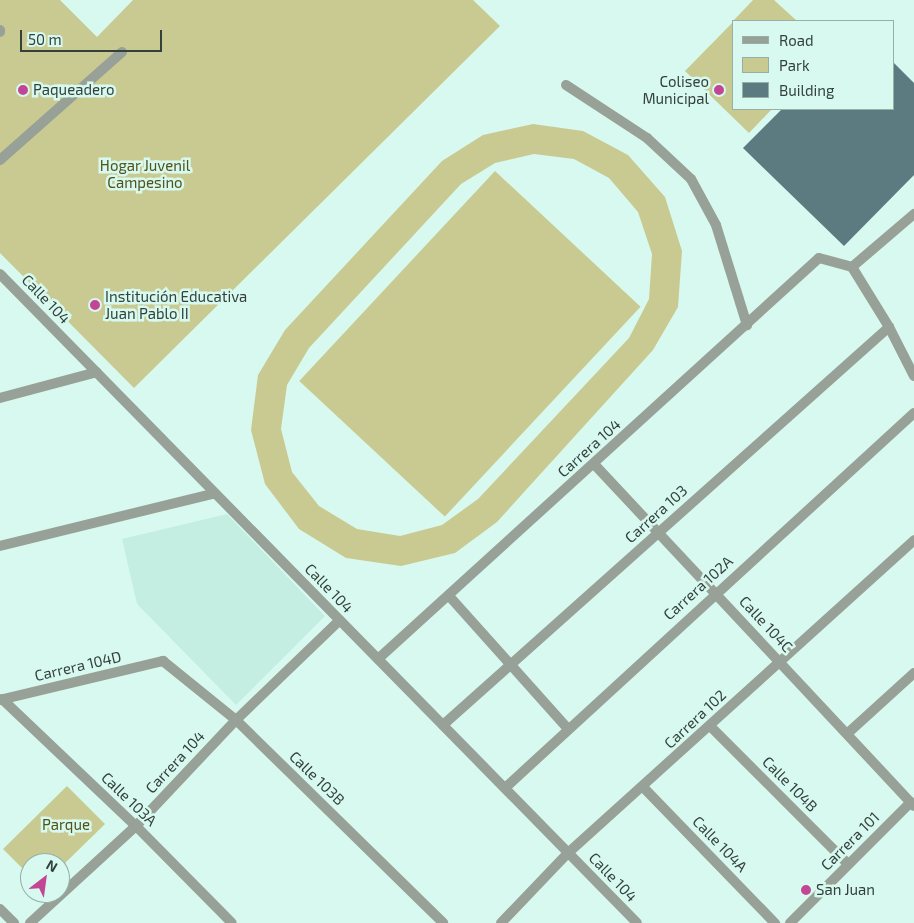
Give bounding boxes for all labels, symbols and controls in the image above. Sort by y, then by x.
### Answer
scale bar [22,20,165,52]
legend [732,20,894,110]
text: 50 m [28,30,62,48]
text: Road [779,31,814,49]
text: Park [779,56,810,74]
place label: Coliseo Municipal [642,72,709,107]
place label: Paqueadero [33,81,114,99]
text: Building [779,81,834,99]
marker: Paqueadero [17,84,29,96]
marker: Coliseo Municipal [713,84,725,96]
park label: Hogar Juvenil Campesino [100,156,190,191]
street label: Calle 104 [18,271,74,327]
place label: Institución Educativa Juan Pablo II [105,287,247,322]
marker: Institución Educativa Juan Pablo II [89,299,101,311]
street label: Carrera 104 [554,415,624,481]
street label: Carrera 103 [621,481,691,547]
street label: Carrera 102A [660,552,736,624]
street label: Calle 104 [301,560,357,616]
street label: Calle 104C [736,592,796,656]
street label: Carrera 104D [33,647,123,685]
street label: Carrera 102 [660,686,730,752]
street label: Carrera 104 [142,727,208,797]
street label: Calle 103B [286,747,348,809]
street label: Calle 104B [759,753,821,815]
street label: Calle 103A [98,768,160,830]
street label: Carrera 101 [817,808,883,874]
street label: Calle 104A [689,812,751,876]
park label: Parque [42,816,90,834]
street label: Calle 104 [585,849,641,905]
north arrow [20,853,70,903]
text: N [44,856,61,875]
place label: San Juan [816,881,875,899]
marker: San Juan [800,884,812,896]

